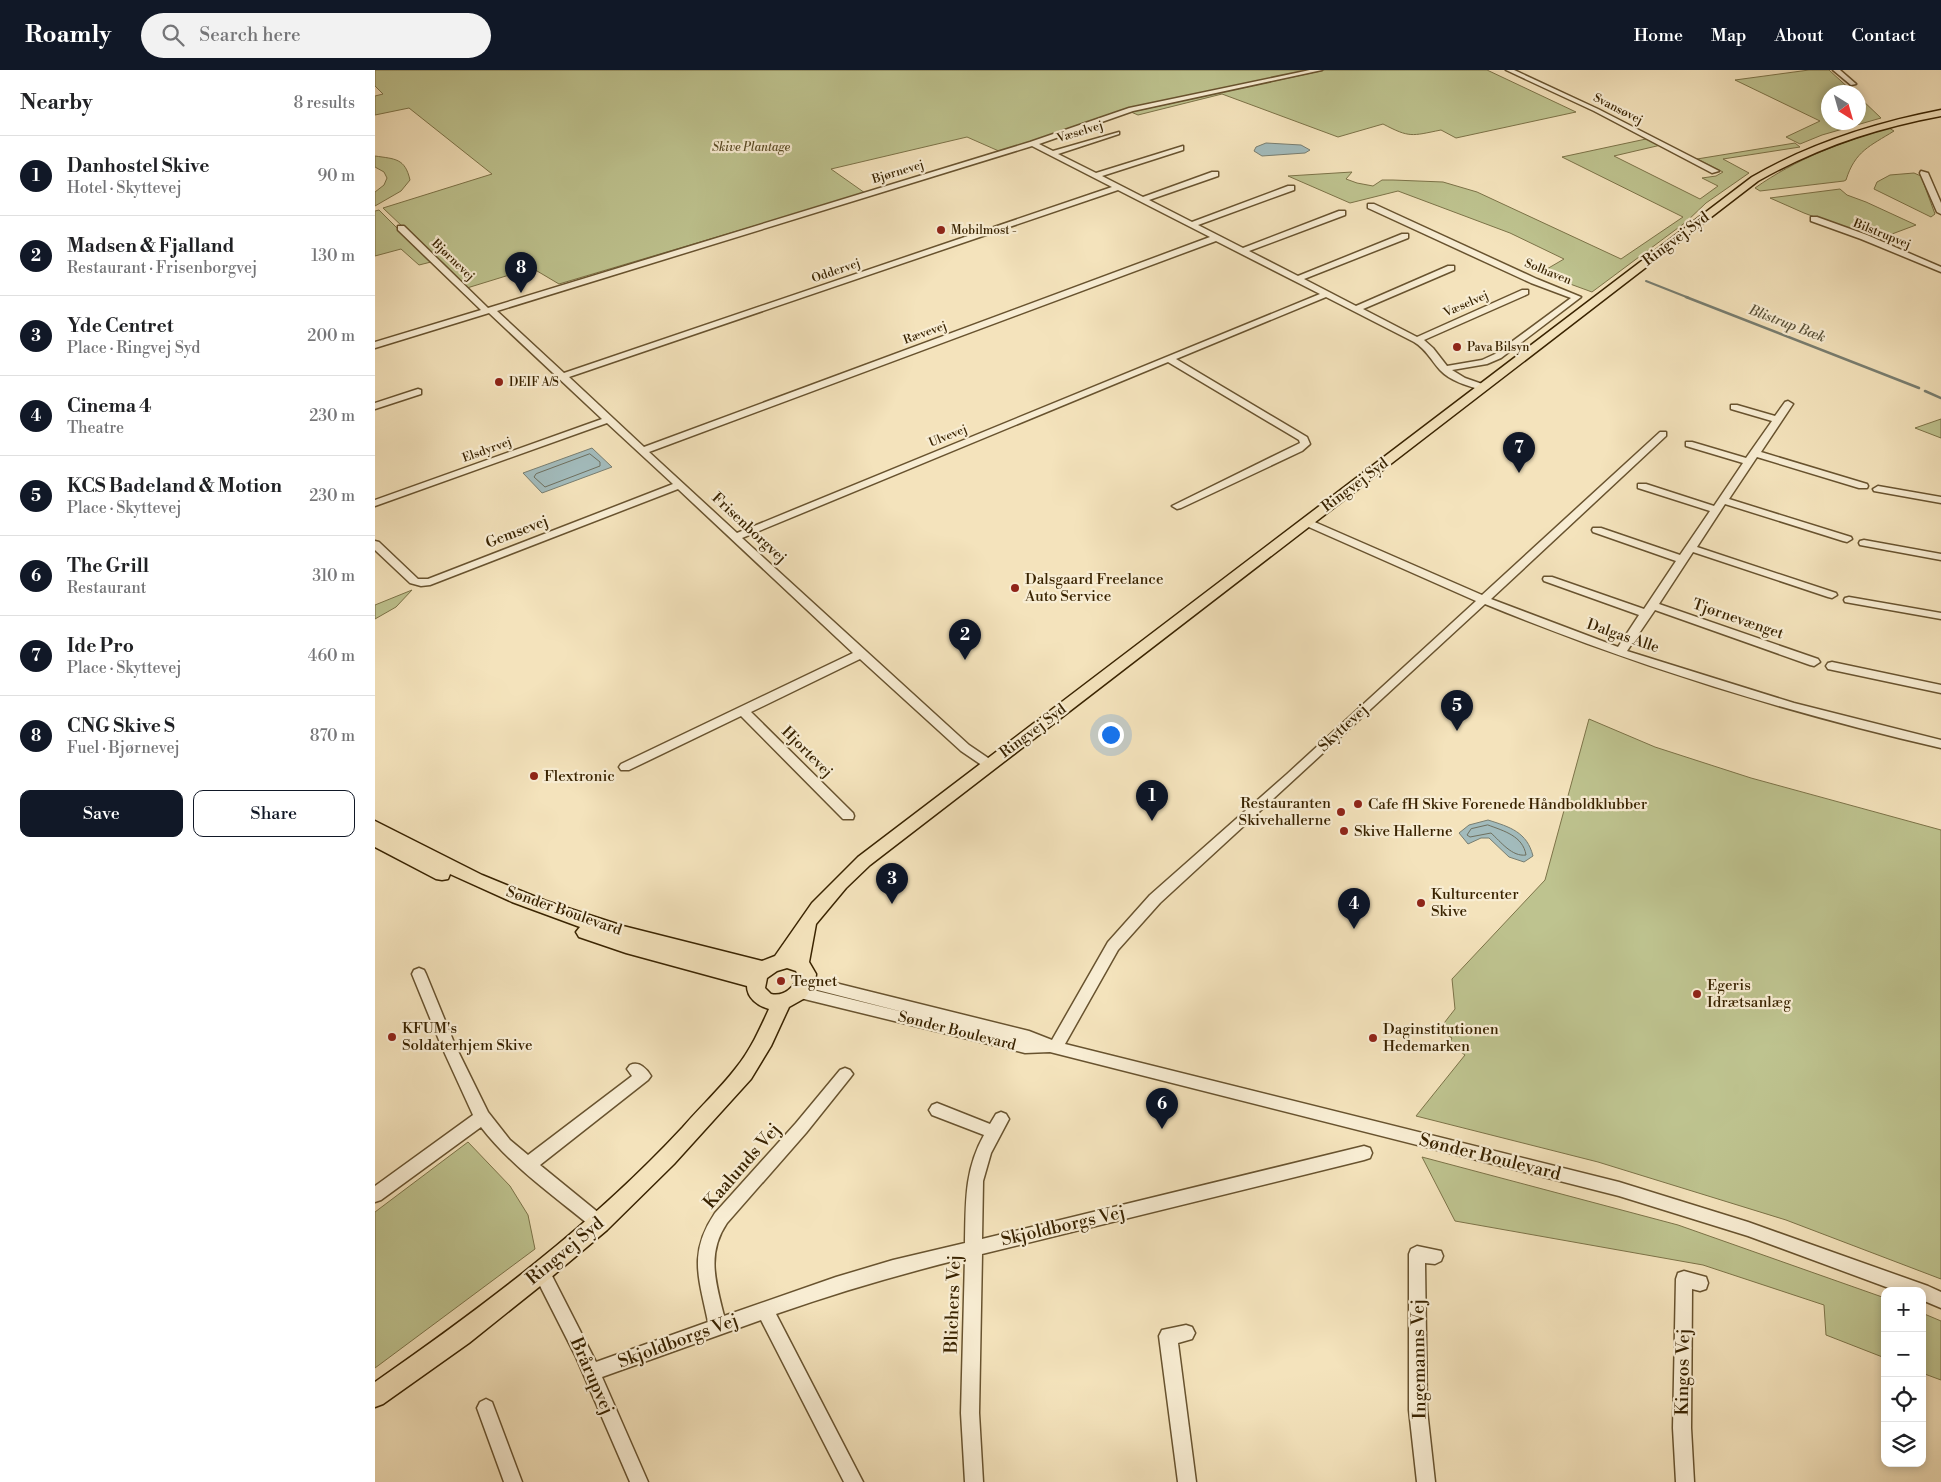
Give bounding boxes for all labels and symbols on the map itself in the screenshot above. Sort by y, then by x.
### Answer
north arrow [1821,85,1866,130]
street label: Svansøvej [1591,90,1645,128]
street label: Væselvej [1054,118,1105,146]
park label: Skive Plantage [712,140,790,155]
street label: Bjørnevej [869,157,926,187]
street label: Ringvej Syd [1639,207,1714,270]
street label: Bilstrupvej [1850,215,1913,252]
place label: Mobilmost - [951,223,1017,238]
marker: Mobilmost - [935,224,947,236]
street label: Bjørnevej [428,235,477,284]
pin: 8 [505,252,537,293]
street label: Oddervej [810,256,862,286]
street label: Solhaven [1522,256,1574,288]
street label: Væselvej [1440,288,1491,321]
water label: Blistrup Bæk [1745,301,1828,347]
street label: Rævevej [901,318,949,348]
place label: Pava Bilsyn [1467,340,1529,355]
marker: Pava Bilsyn [1451,341,1463,353]
place label: DEIF A/S [509,375,559,390]
marker: DEIF A/S [493,376,505,388]
street label: Ulvevej [927,422,969,450]
pin: 7 [1503,432,1535,473]
street label: Elsdyrvej [460,434,514,466]
street label: Ringvej Syd [1318,453,1393,516]
street label: Frisenborgvej [708,489,790,567]
street label: Gemsevej [483,511,551,553]
place label: Dalsgaard Freelance Auto Service [1024,570,1164,606]
marker: Dalsgaard Freelance Auto Service [1009,582,1021,594]
street label: Tjørnevænget [1690,595,1787,644]
street label: Dalgas Alle [1584,615,1662,657]
pin: 2 [949,619,981,660]
pin: 5 [1441,690,1473,731]
street label: Ringvej Syd [996,699,1071,762]
street label: Skyttevej [1314,700,1372,756]
street label: Hjortevej [777,722,837,782]
your location [1098,722,1124,748]
place label: Flextronic [544,767,615,786]
marker: Flextronic [528,770,540,782]
pin: 1 [1136,780,1168,821]
place label: Restauranten Skivehallerne [1239,794,1331,830]
place label: Cafe fH Skive Forenede Håndboldklubber [1368,795,1648,814]
marker: Cafe fH Skive Forenede Håndboldklubber [1352,798,1364,810]
marker: Restauranten Skivehallerne [1335,806,1347,818]
place label: Skive Hallerne [1354,822,1453,841]
marker: Skive Hallerne [1338,825,1350,837]
pin: 3 [876,863,908,904]
street label: Sønder Boulevard [504,882,625,940]
place label: Kulturcenter Skive [1431,885,1519,921]
pin: 4 [1338,888,1370,929]
marker: Kulturcenter Skive [1415,897,1427,909]
place label: Tegnet [791,972,838,991]
marker: Tegnet [775,975,787,987]
place label: Egeris Idrætsanlæg [1707,976,1791,1012]
marker: Egeris Idrætsanlæg [1691,988,1703,1000]
street label: Sønder Boulevard [896,1007,1018,1055]
place label: KFUM's Soldaterhjem Skive [402,1019,533,1055]
place label: Daginstitutionen Hedemarken [1383,1020,1499,1056]
marker: KFUM's Soldaterhjem Skive [386,1031,398,1043]
marker: Daginstitutionen Hedemarken [1367,1032,1379,1044]
pin: 6 [1146,1088,1178,1129]
street label: Kaalunds Vej [698,1118,786,1214]
street label: Sønder Boulevard [1417,1128,1564,1186]
street label: Skjoldborgs Vej [999,1201,1127,1251]
street label: Ringvej Syd [521,1211,609,1290]
street label: Blichers Vej [940,1254,966,1355]
street label: Ingemanns Vej [1406,1299,1432,1419]
street label: Skjoldborgs Vej [615,1309,741,1373]
street label: Kingos Vej [1671,1328,1695,1416]
street label: Brårupvej [564,1333,619,1418]

